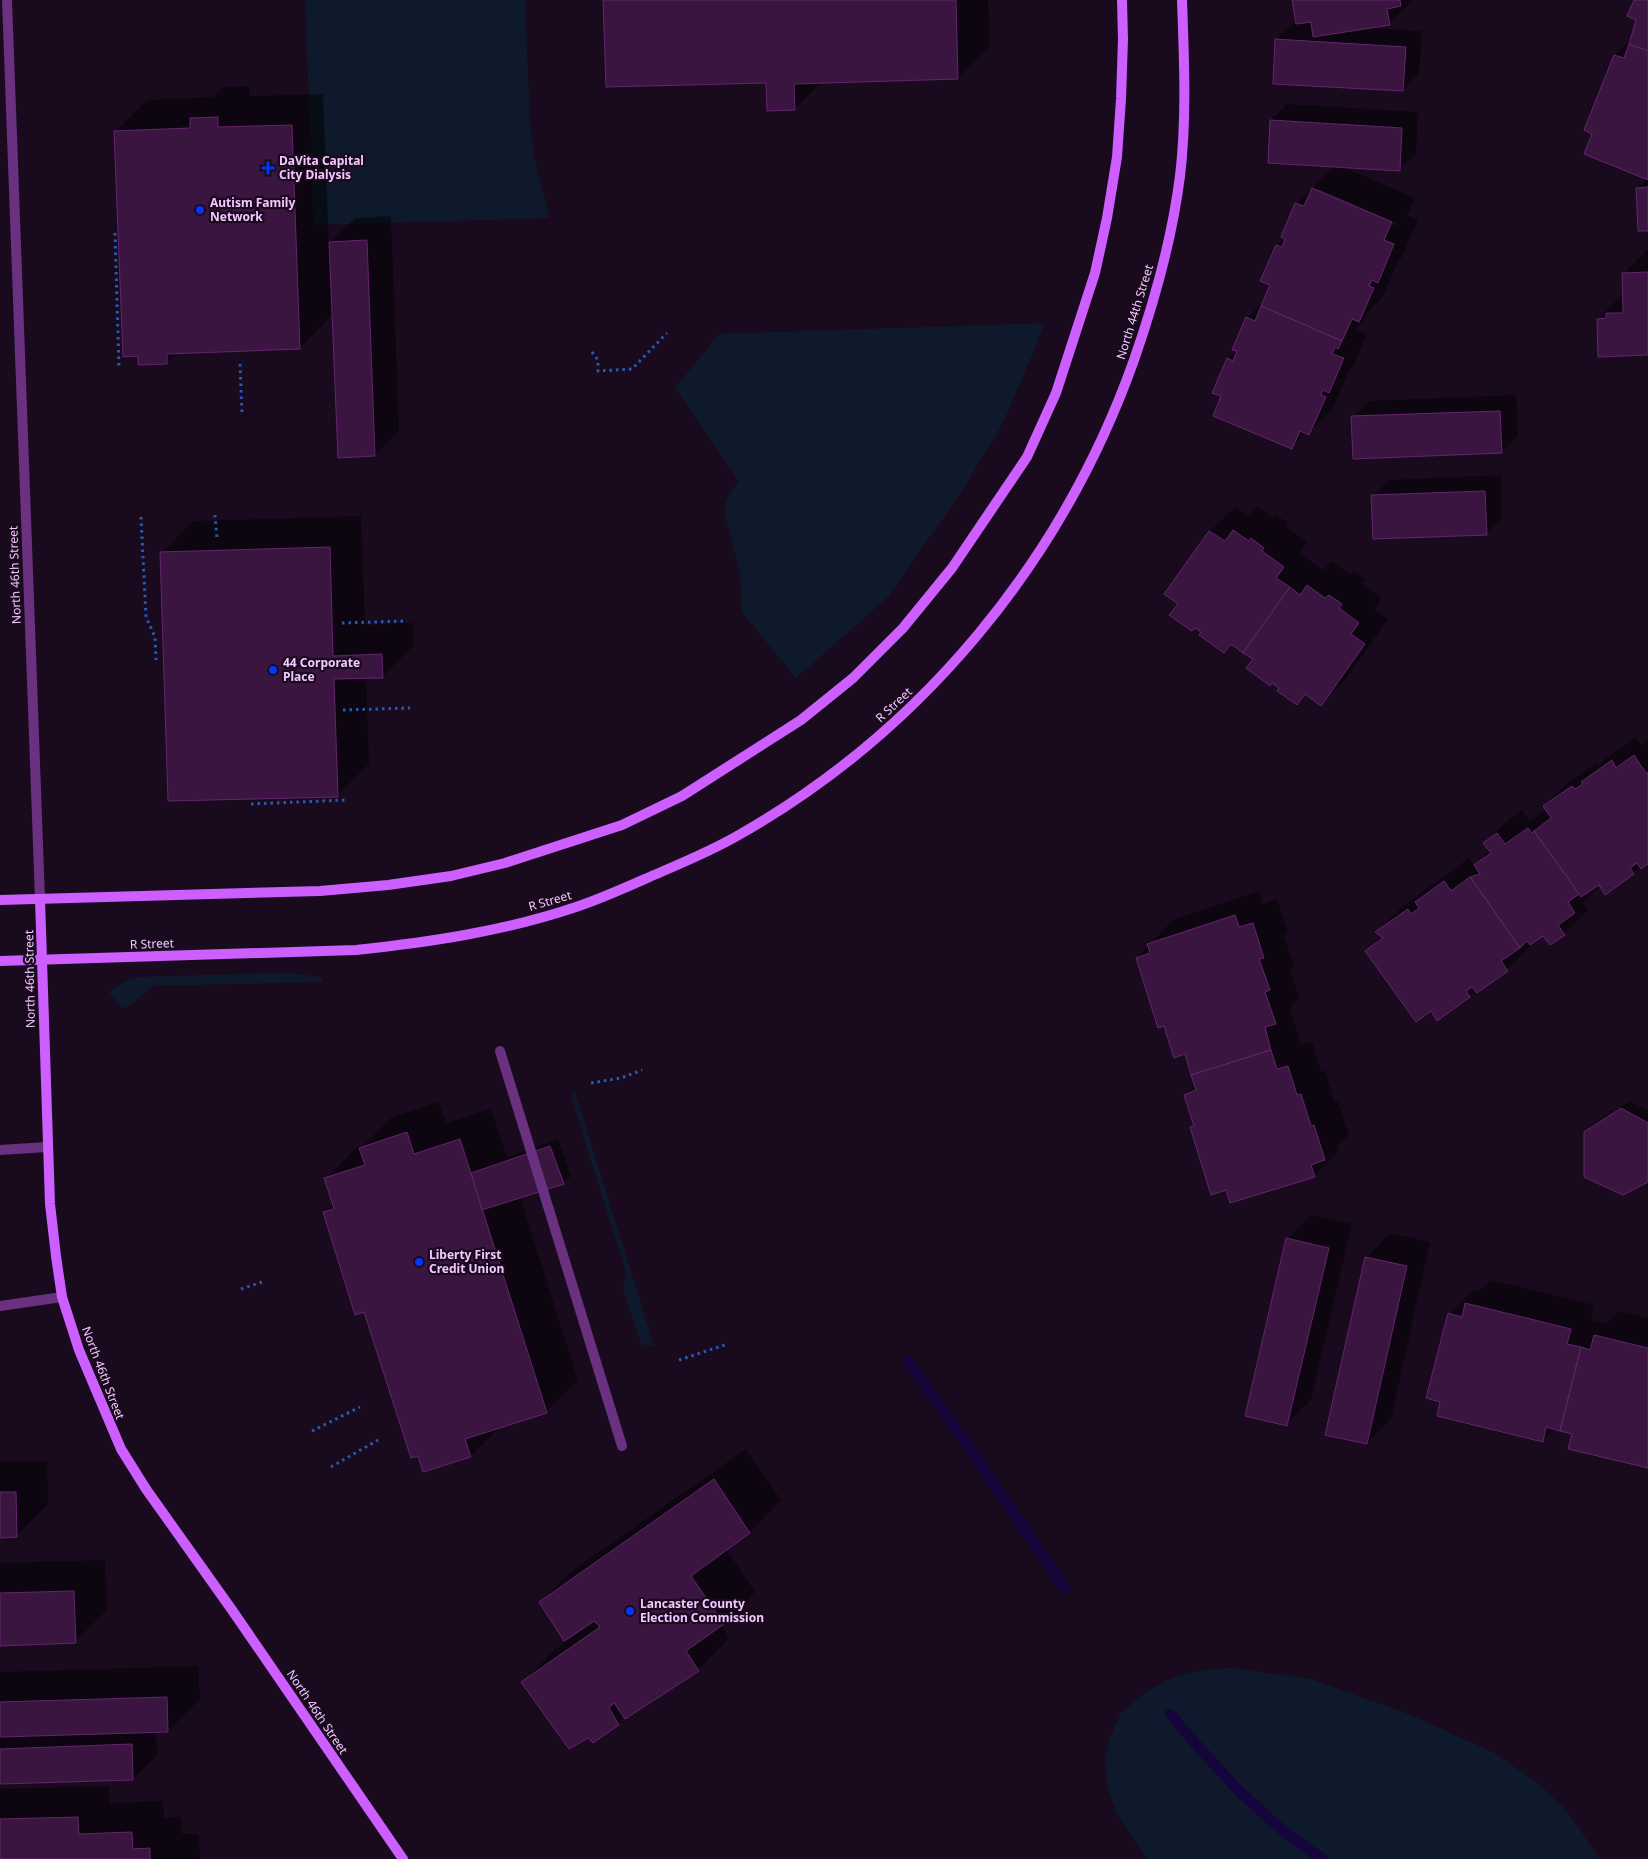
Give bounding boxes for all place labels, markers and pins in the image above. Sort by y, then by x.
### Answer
place label: DaVita Capital City Dialysis [279,152,364,183]
marker: DaVita Capital City Dialysis [261,161,275,175]
place label: Autism Family Network [210,194,295,225]
marker: Autism Family Network [194,204,206,216]
place label: 44 Corporate Place [283,654,360,685]
marker: 44 Corporate Place [267,664,279,676]
place label: Liberty First Credit Union [429,1246,504,1277]
marker: Liberty First Credit Union [413,1256,425,1268]
place label: Lancaster County Election Commission [640,1595,764,1626]
marker: Lancaster County Election Commission [624,1605,636,1617]

